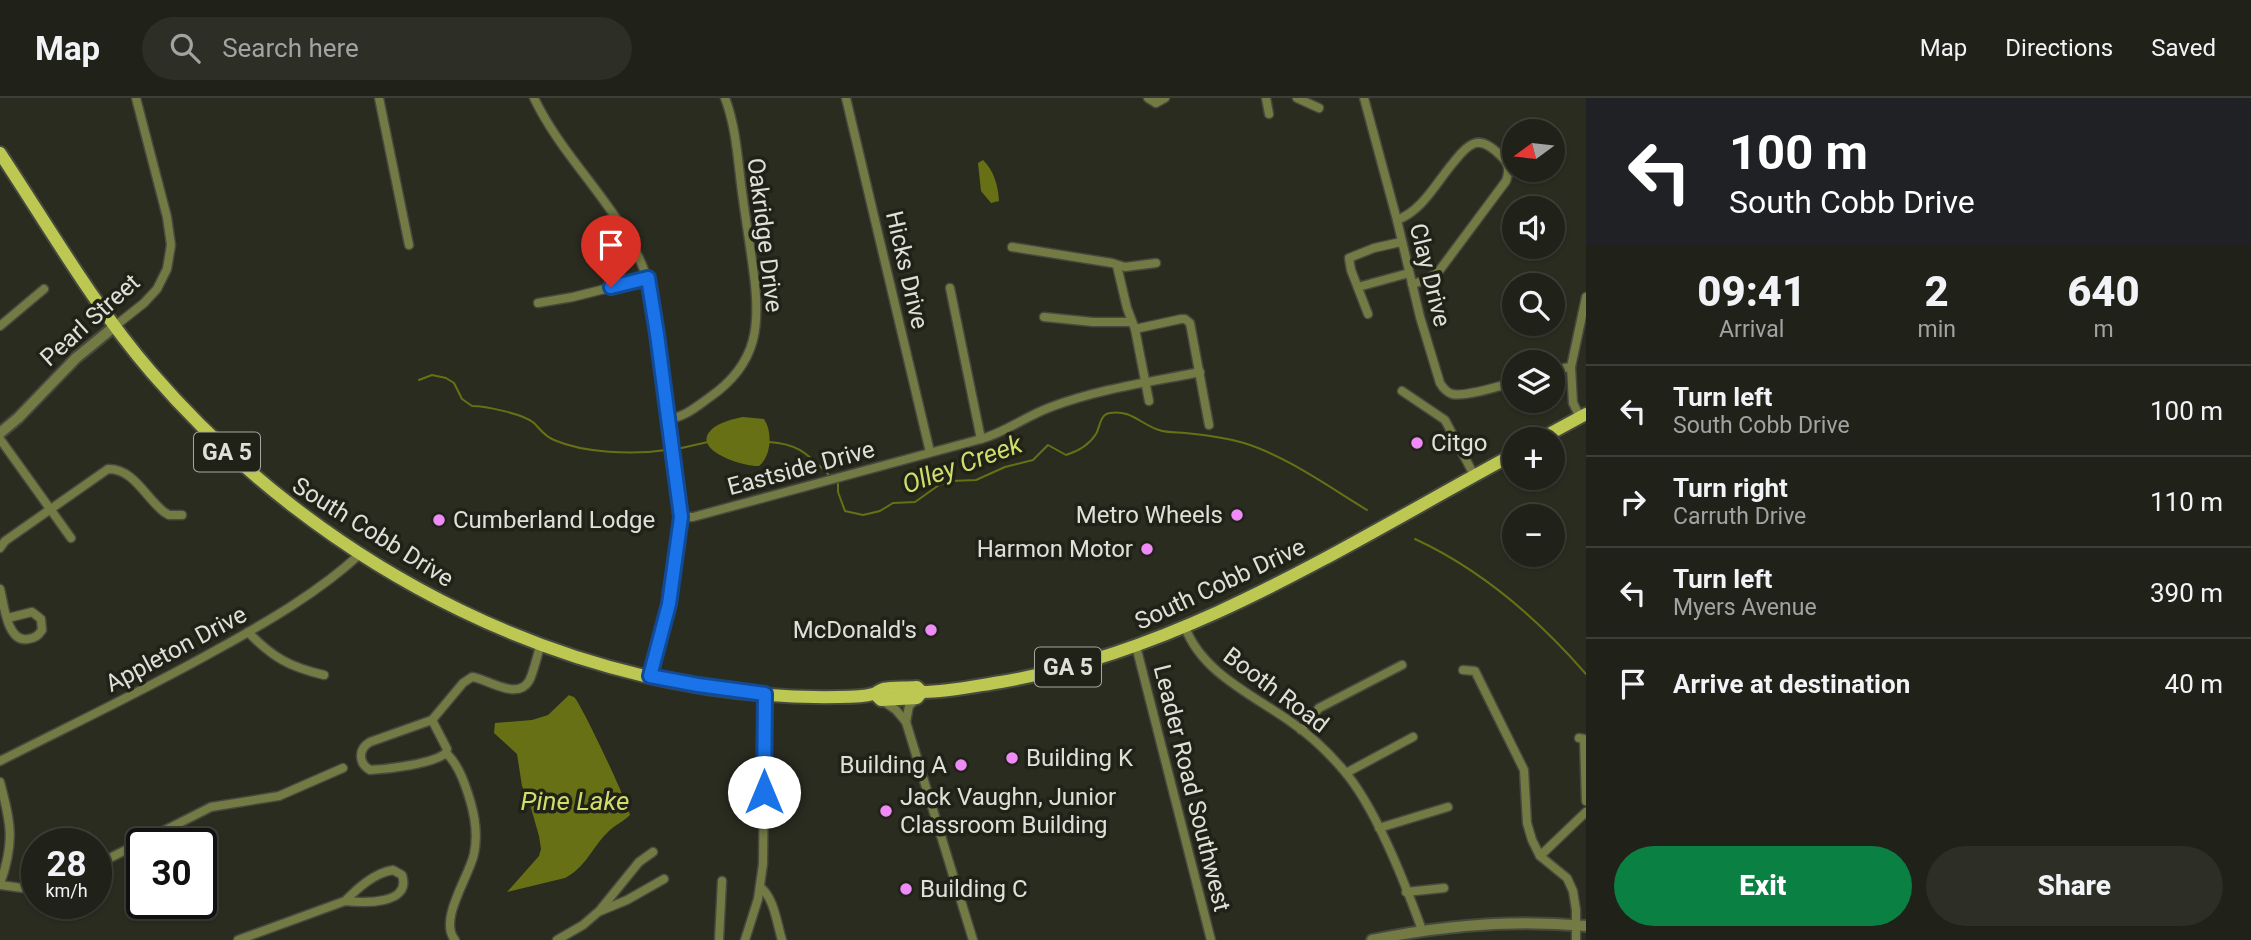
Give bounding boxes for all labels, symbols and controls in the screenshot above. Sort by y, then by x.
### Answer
search box [142,17,632,80]
text: Map [35,29,100,68]
icon: search [166,29,204,67]
text: Search here [222,33,359,63]
text: Map [1920,34,1967,62]
text: Directions [2005,34,2113,62]
text: Saved [2151,34,2216,62]
north arrow [1502,119,1564,182]
map controls [1502,119,1565,567]
text: 100 m [1729,124,1868,181]
icon: left [1614,126,1705,217]
street label: Oakridge Drive [742,156,788,314]
text: South Cobb Drive [1729,183,1975,221]
button: sound [1502,196,1565,259]
street label: Hicks Drive [880,208,934,332]
pin [581,215,641,287]
street label: Clay Drive [1404,220,1456,330]
icon: arrive [592,226,630,264]
text: 09:41 [1697,267,1806,316]
text: 2 [1925,267,1949,316]
text: 640 [2067,267,2140,316]
street label: Pearl Street [35,268,146,372]
button: search [1502,273,1565,336]
text: Arrival [1719,316,1784,343]
text: min [1917,316,1956,343]
text: m [2093,316,2114,343]
button: layers [1502,350,1565,413]
text: Turn left [1673,382,1772,412]
icon: left [1614,392,1652,430]
text: 100 m [2150,396,2223,426]
text: South Cobb Drive [1673,412,1850,439]
button: + [1502,427,1565,490]
water label: Olley Creek [898,428,1027,500]
place label: Citgo [1431,429,1487,457]
road number: GA 5 [194,432,260,472]
street label: Eastside Drive [724,435,878,501]
marker: Citgo [1409,435,1425,451]
street label: South Cobb Drive [287,471,459,593]
text: Turn right [1673,473,1788,503]
icon: right [1614,483,1652,521]
text: 110 m [2150,487,2223,517]
place label: Metro Wheels [1076,501,1223,529]
text: Carruth Drive [1673,503,1806,530]
button: − [1502,504,1565,567]
place label: Cumberland Lodge [453,506,655,534]
marker: Metro Wheels [1229,507,1245,523]
marker: Cumberland Lodge [431,512,447,528]
street label: South Cobb Drive [1131,532,1309,636]
place label: Harmon Motor [977,535,1133,563]
marker: Harmon Motor [1139,541,1155,557]
text: Turn left [1673,564,1772,594]
icon: left [1614,574,1652,612]
text: 390 m [2150,578,2223,608]
text: Myers Avenue [1673,594,1817,621]
street label: Appleton Drive [101,600,251,698]
place label: McDonald's [793,616,917,644]
marker: McDonald's [923,622,939,638]
street label: Booth Road [1218,641,1334,739]
road number: GA 5 [1035,648,1101,687]
street label: Leader Road Southwest [1148,662,1236,914]
icon: arrive [1614,665,1652,703]
text: Arrive at destination [1673,669,1910,699]
text: 40 m [2165,669,2223,699]
place label: Building K [1026,744,1134,772]
marker: Building K [1004,750,1020,766]
place label: Building A [839,751,947,779]
position arrow [727,755,801,829]
marker: Building A [953,757,969,773]
place label: Jack Vaughn, Junior Classroom Building [900,783,1116,839]
water label: Pine Lake [521,786,629,816]
marker: Jack Vaughn, Junior Classroom Building [878,803,894,819]
speed limit sign: 30 [126,828,217,919]
text: 28 [46,844,87,885]
button: Exit [1614,846,1912,926]
button: Share [1926,846,2223,926]
place label: Building C [920,875,1028,903]
text: km/h [45,880,88,901]
marker: Building C [898,881,914,897]

